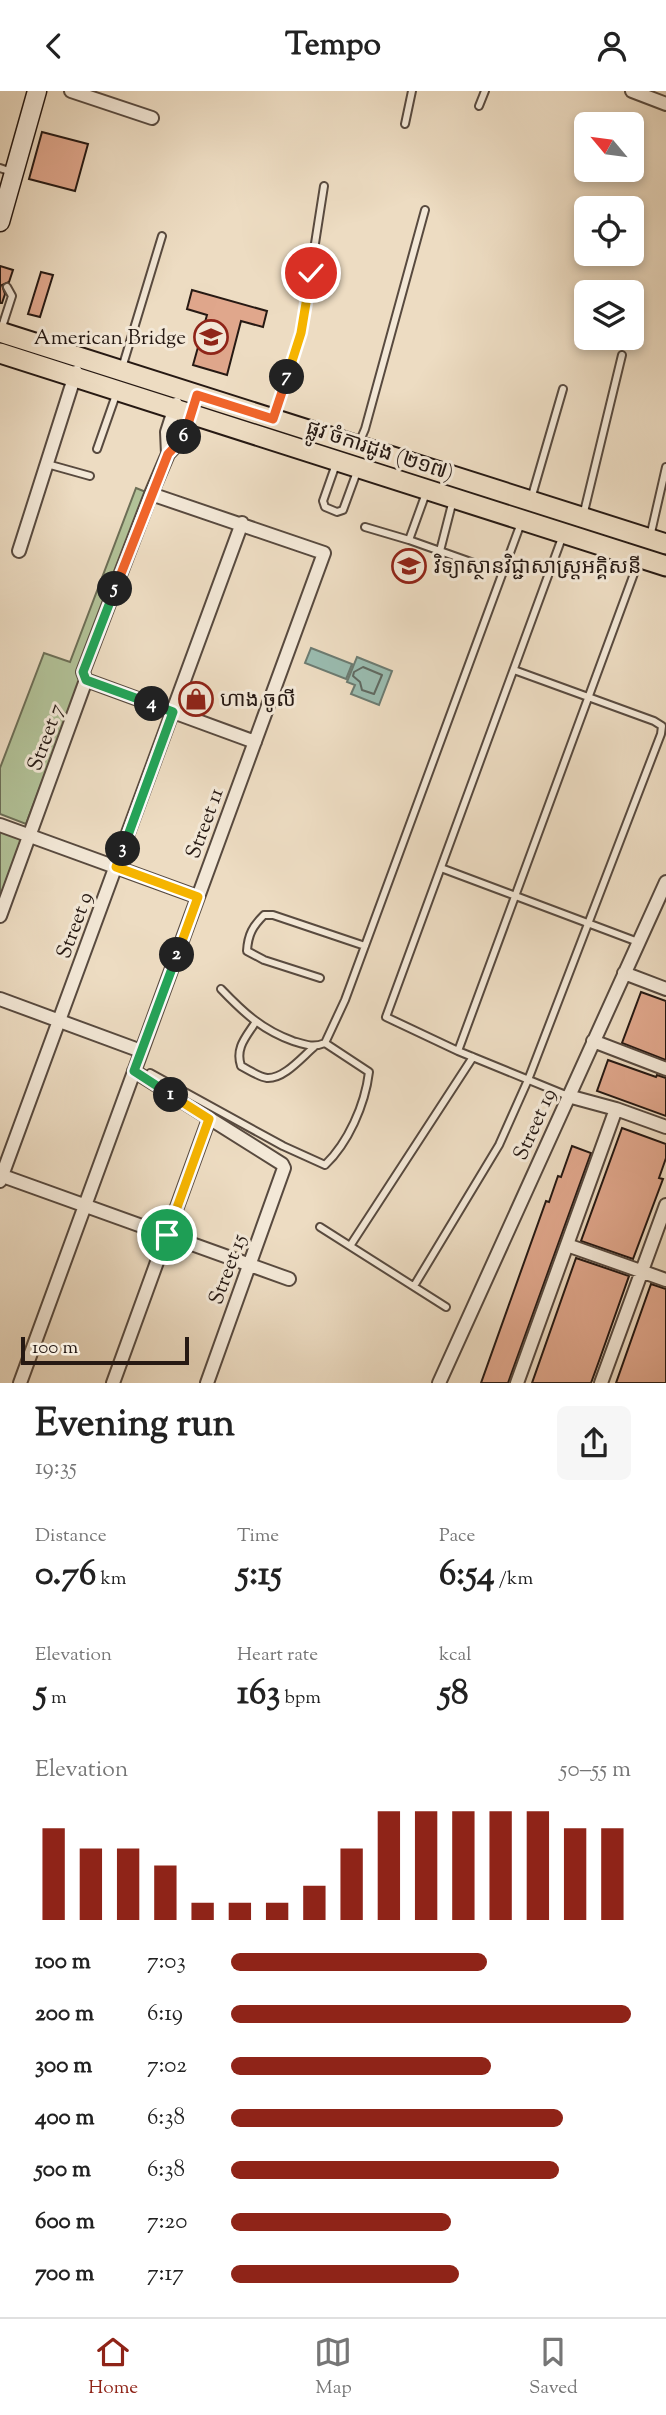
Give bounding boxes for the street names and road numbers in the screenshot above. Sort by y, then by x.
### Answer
street label: ផ្លូវ ចំការដូង (២១៧) [301,414,457,492]
street label: Street 7 [21,700,73,775]
street label: Street 11 [179,784,232,863]
street label: Street 9 [50,888,102,963]
street label: Street 19 [507,1084,565,1166]
street label: Street 15 [202,1230,255,1309]

